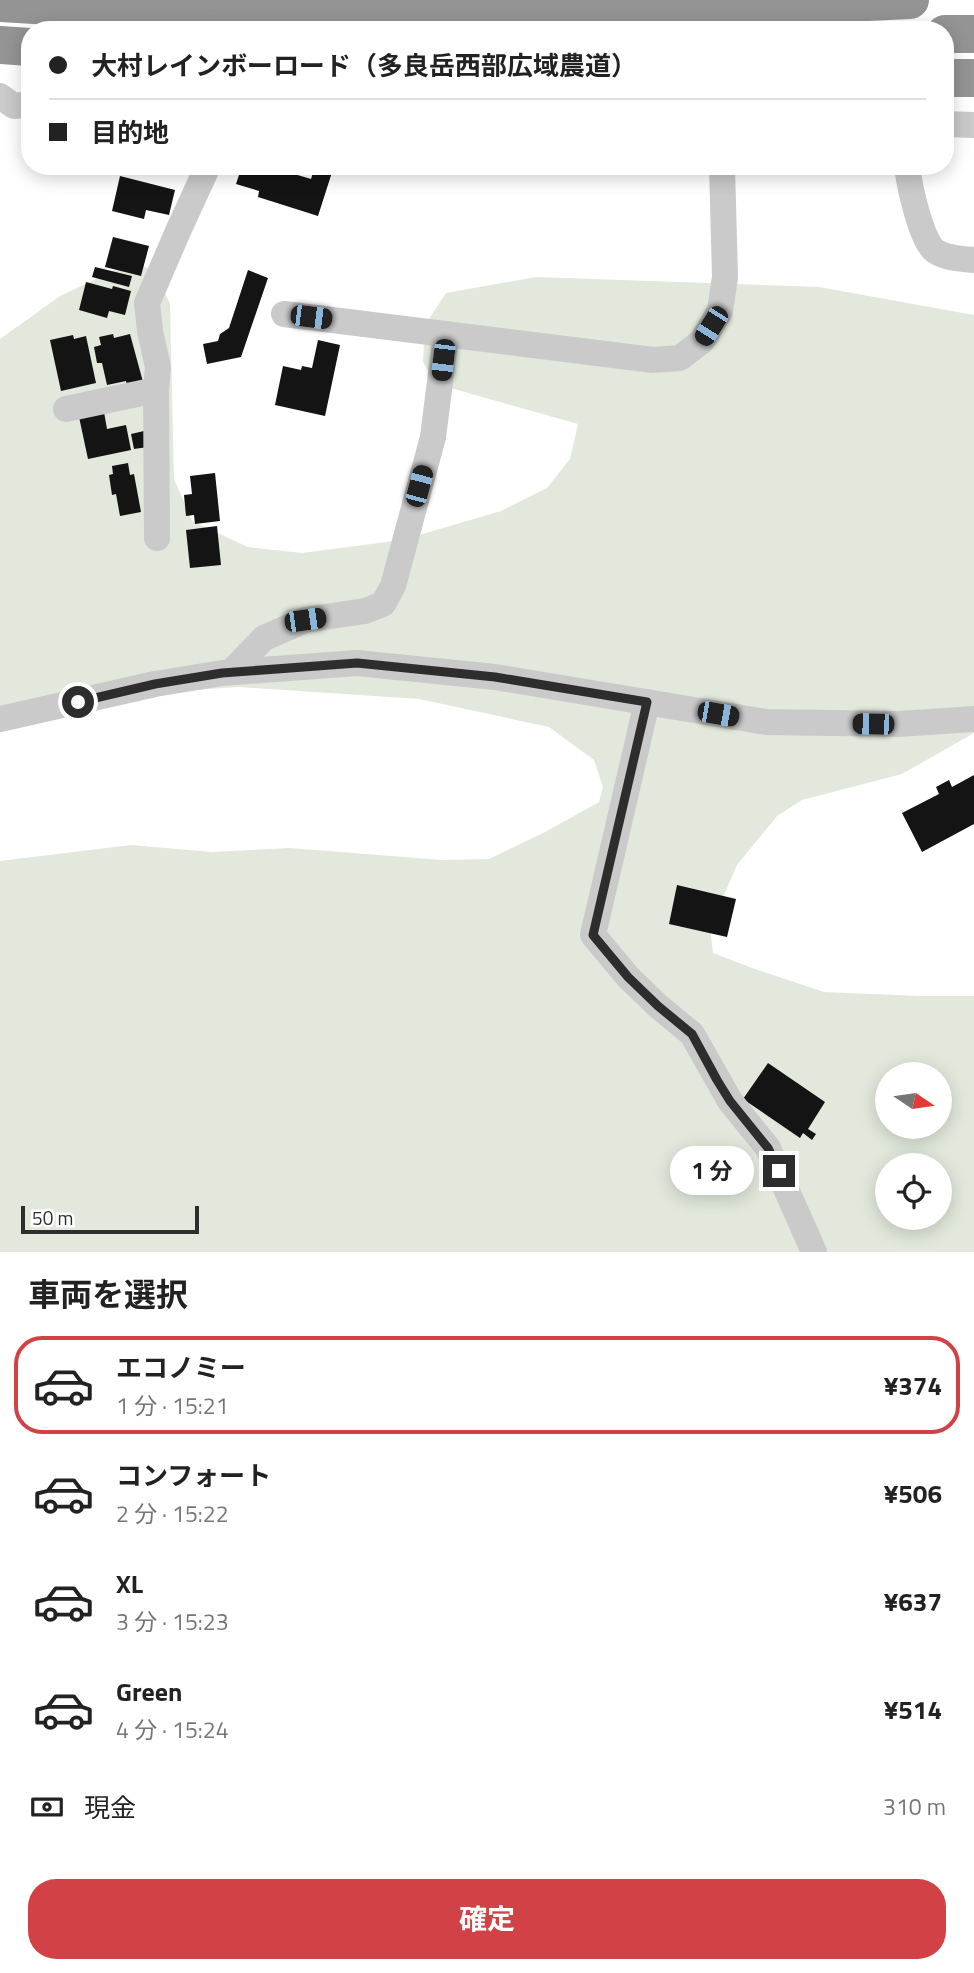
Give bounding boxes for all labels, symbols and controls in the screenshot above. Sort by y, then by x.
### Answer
text: 大村レインボーロード（多良岳西部広域農道） [91,46,637,85]
text: 目的地 [91,113,169,152]
car [691,303,732,349]
car [289,304,334,330]
car [431,338,456,382]
car [404,463,435,509]
car [283,607,328,633]
route start [62,686,94,718]
car [696,700,741,728]
car [852,713,895,735]
north arrow [875,1062,952,1139]
map controls [875,1062,952,1230]
callout: 1 分 [670,1146,754,1196]
text: 1 分 [692,1153,732,1188]
button: locate [875,1153,952,1230]
route end [763,1155,795,1187]
scale bar [21,1203,200,1235]
text: 50 m [32,1203,73,1232]
text: 車両を選択 [28,1270,188,1318]
text: エコノミー [116,1348,246,1387]
icon: car [32,1354,95,1417]
text: ¥374 [884,1366,942,1405]
text: 1 分 · 15:21 [116,1388,229,1423]
text: コンフォート [116,1456,271,1495]
icon: car [32,1462,95,1525]
text: ¥506 [884,1474,942,1513]
text: 2 分 · 15:22 [116,1496,229,1531]
text: XL [116,1564,143,1603]
icon: car [32,1570,95,1633]
text: ¥637 [884,1582,942,1621]
text: 3 分 · 15:23 [116,1604,229,1639]
text: Green [116,1672,182,1711]
icon: car [32,1678,95,1741]
text: ¥514 [884,1690,942,1729]
text: 4 分 · 15:24 [116,1712,229,1747]
icon: cash [28,1788,66,1826]
text: 現金 [84,1788,136,1827]
text: 310 m [883,1789,946,1824]
button: 確定 [28,1879,946,1959]

